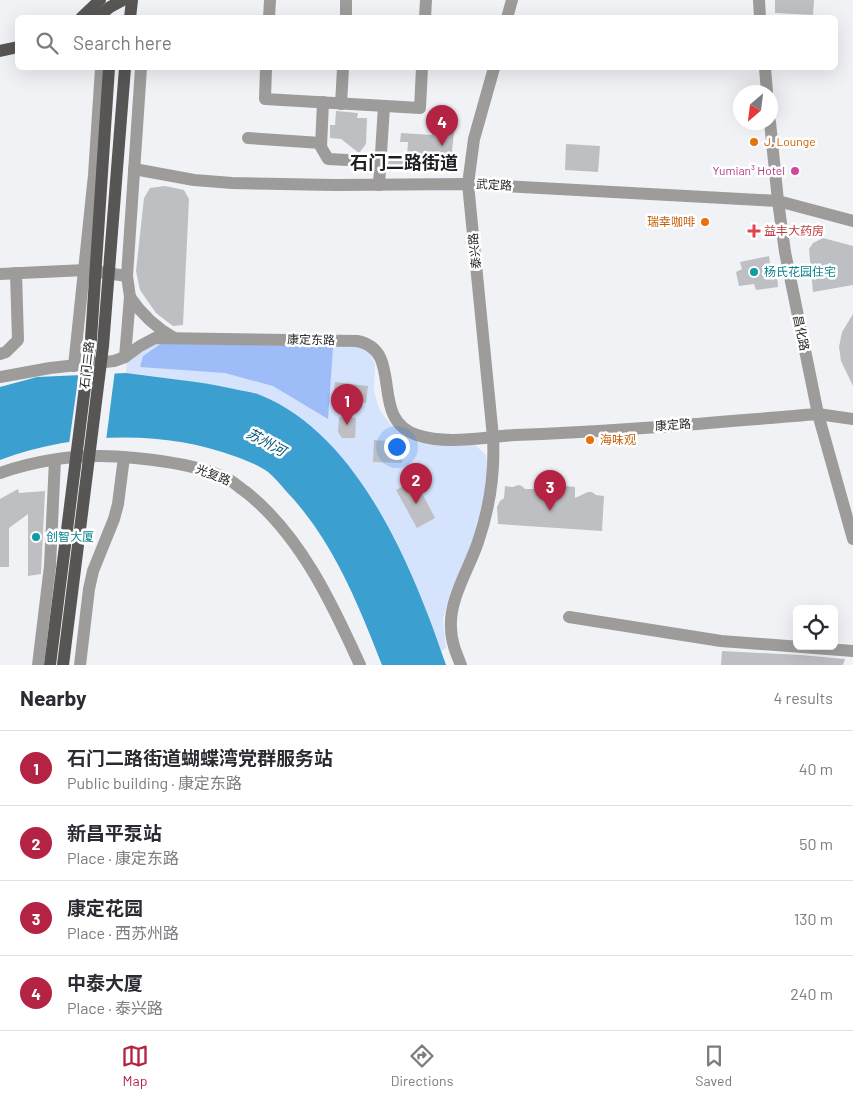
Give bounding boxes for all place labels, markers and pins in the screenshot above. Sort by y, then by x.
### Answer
pin: 4 [426,105,458,146]
place label: J. Lounge [764,134,816,148]
marker: J. Lounge [748,136,760,148]
place label: Yumian³ Hotel [713,163,785,177]
marker: Yumian³ Hotel [789,165,801,177]
place label: 瑞幸咖啡 [647,214,695,228]
marker: 瑞幸咖啡 [699,216,711,228]
place label: 益丰大药房 [764,223,824,237]
marker: 益丰大药房 [748,225,760,237]
place label: 杨氏花园住宅 [764,264,836,278]
marker: 杨氏花园住宅 [748,266,760,278]
pin: 1 [331,384,363,425]
place label: 海味观 [600,432,636,446]
marker: 海味观 [584,434,596,446]
pin: 2 [400,463,432,504]
pin: 3 [534,470,566,511]
place label: 创智大厦 [46,529,94,543]
marker: 创智大厦 [30,531,42,543]

